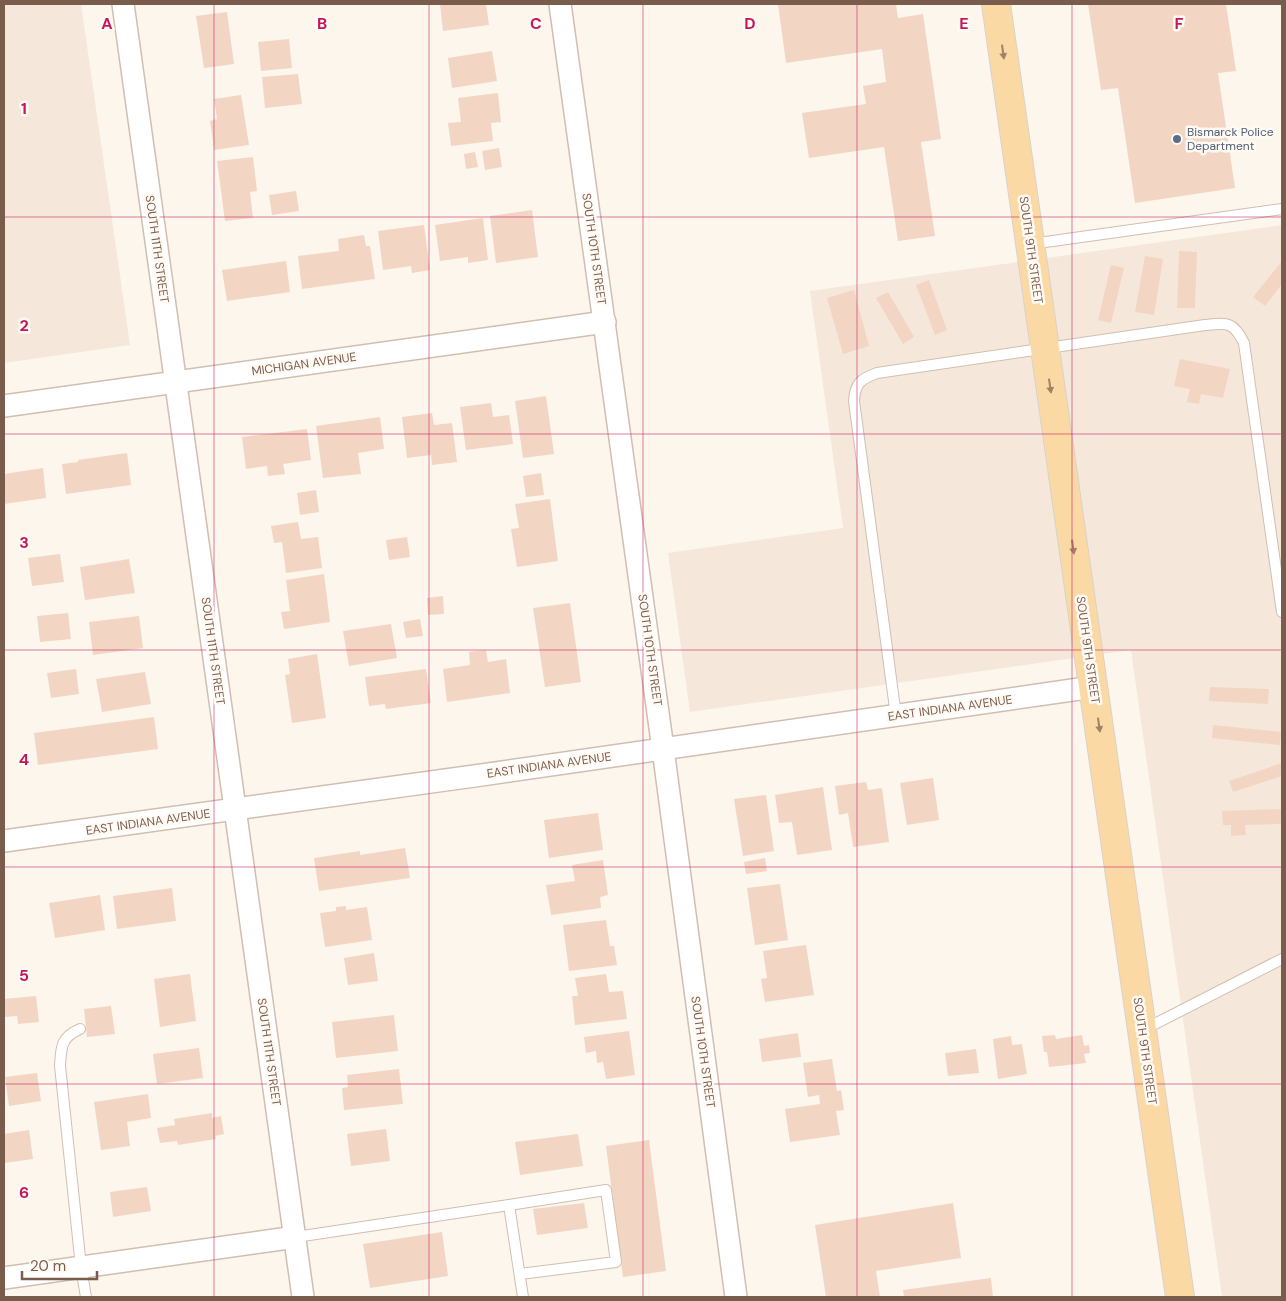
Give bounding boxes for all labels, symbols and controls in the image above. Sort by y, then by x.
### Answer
text: A [101,13,113,34]
text: B [317,13,327,34]
text: C [530,13,542,34]
text: D [744,13,756,34]
text: E [959,13,969,34]
text: F [1175,13,1184,34]
one-way arrow [999,44,1007,60]
text: 1 [21,98,27,119]
place label: Bismarck Police Department [1187,124,1274,154]
marker: Bismarck Police Department [1171,133,1183,145]
street label: SOUTH 10TH STREET [578,192,610,306]
street label: SOUTH 11TH STREET [142,194,173,304]
street label: SOUTH 9TH STREET [1016,195,1046,305]
text: 2 [19,315,29,336]
street label: MICHIGAN AVENUE [251,349,358,379]
one-way arrow [1046,379,1054,395]
text: 3 [19,532,29,553]
one-way arrow [1070,539,1078,555]
street label: SOUTH 10TH STREET [634,593,666,707]
street label: SOUTH 9TH STREET [1073,595,1103,705]
street label: SOUTH 11TH STREET [198,596,229,706]
street label: EAST INDIANA AVENUE [887,691,1013,725]
one-way arrow [1095,717,1103,733]
street label: EAST INDIANA AVENUE [486,748,612,782]
text: 4 [19,749,29,770]
street label: EAST INDIANA AVENUE [85,805,211,839]
text: 5 [19,965,29,986]
street label: SOUTH 10TH STREET [687,995,719,1109]
street label: SOUTH 9TH STREET [1130,996,1160,1106]
street label: SOUTH 11TH STREET [254,997,285,1107]
text: 6 [19,1182,29,1203]
scale bar [22,1248,98,1280]
text: 20 m [30,1256,66,1276]

